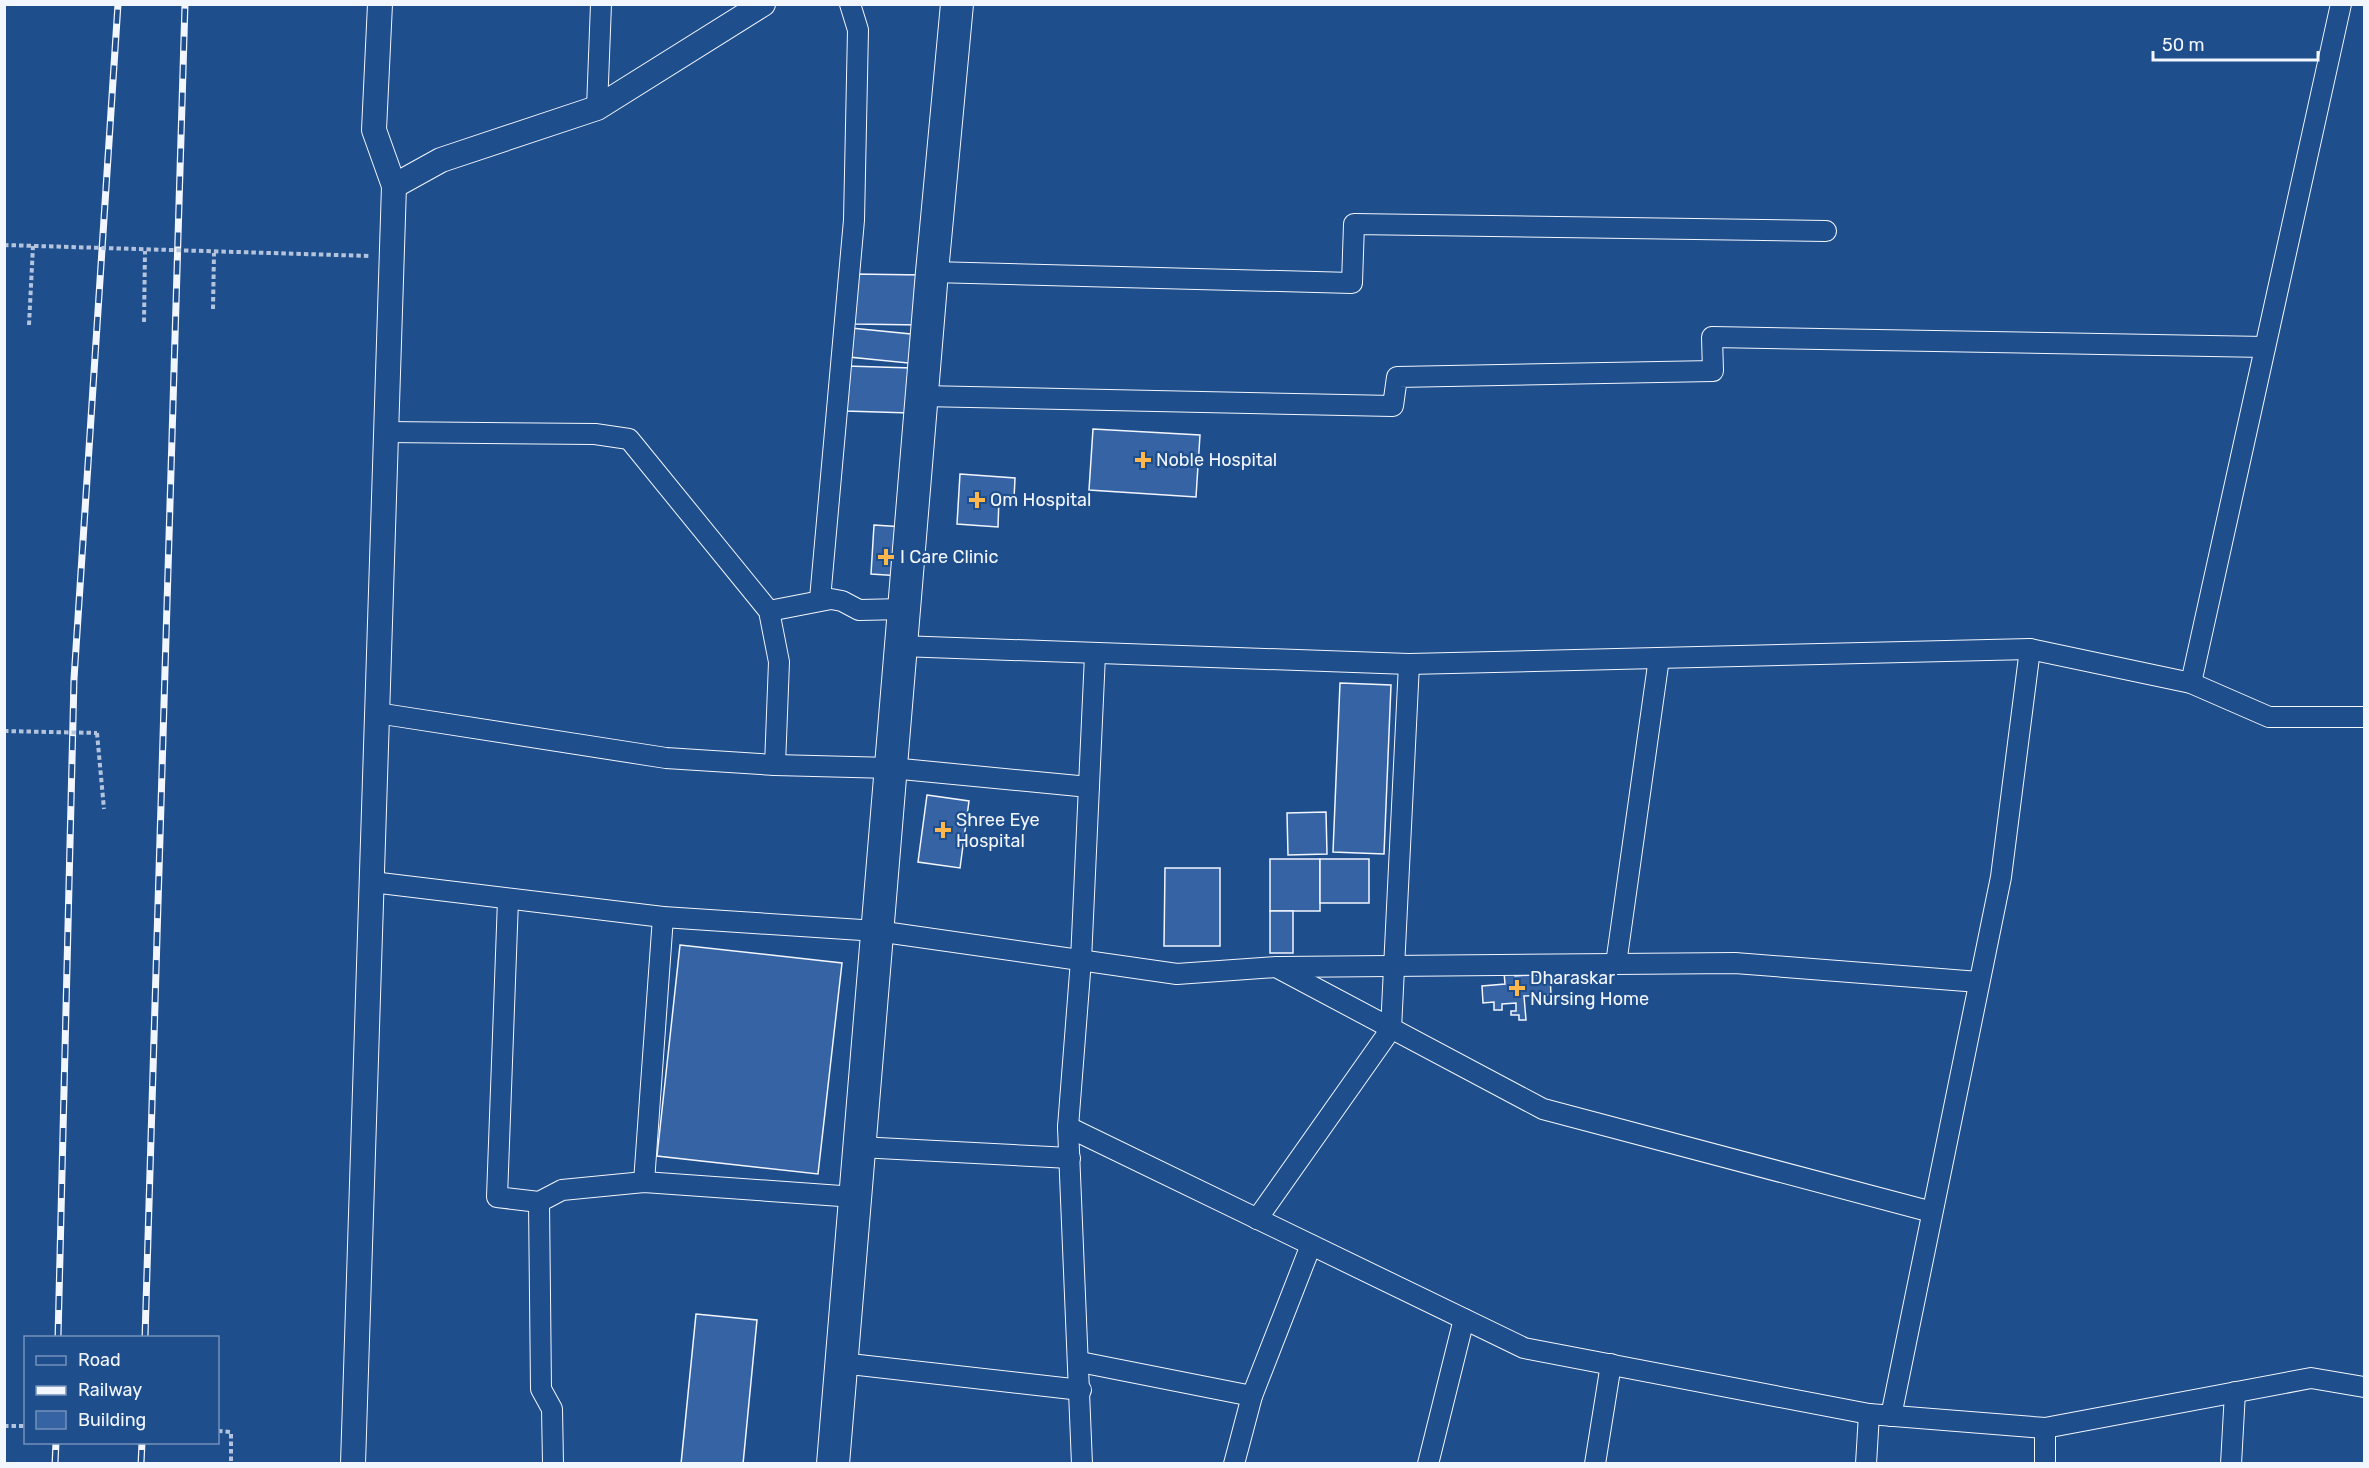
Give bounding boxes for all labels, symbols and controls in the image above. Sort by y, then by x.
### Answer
scale bar [2153,24,2318,62]
text: 50 m [2162,34,2205,56]
place label: Noble Hospital [1156,449,1277,471]
marker: Noble Hospital [1134,451,1152,469]
place label: Om Hospital [990,489,1091,511]
marker: Om Hospital [968,491,986,509]
place label: I Care Clinic [900,546,998,568]
marker: I Care Clinic [877,548,895,566]
place label: Shree Eye Hospital [956,809,1040,852]
marker: Shree Eye Hospital [934,821,952,839]
place label: Dharaskar Nursing Home [1530,967,1649,1010]
marker: Dharaskar Nursing Home [1508,979,1526,997]
legend [24,1336,219,1444]
text: Road [78,1349,121,1371]
text: Railway [78,1379,142,1401]
text: Building [78,1409,146,1431]

